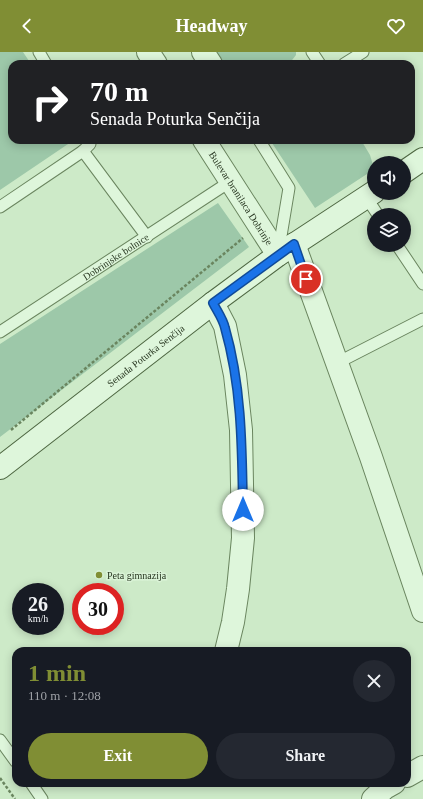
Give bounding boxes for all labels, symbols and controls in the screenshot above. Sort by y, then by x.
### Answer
icon: back [16,15,38,37]
icon: heart [385,15,407,37]
text: Headway [176,16,248,36]
icon: right [24,76,76,128]
text: 70 m [90,76,148,107]
text: Senada Poturka Senčija [90,109,260,129]
street label: Bulevar branilaca Dobrinje [207,149,275,248]
map controls [367,156,411,252]
button: sound [367,156,411,200]
button: layers [367,208,411,252]
street label: Dobrinjske bolnice [81,231,151,282]
pin [289,262,323,296]
icon: arrive [295,268,317,290]
street label: Senada Poturka Senčija [105,322,187,389]
position arrow [222,489,264,531]
marker: Peta gimnazija [94,570,104,580]
place label: Peta gimnazija [107,570,167,581]
speed limit sign: 30 [72,583,124,635]
text: 26 [28,593,48,615]
text: km/h [28,613,48,624]
text: 1 min [28,660,86,686]
button: close [353,660,395,702]
text: 110 m · 12:08 [28,688,101,703]
button: Exit [28,733,208,779]
button: Share [216,733,395,779]

